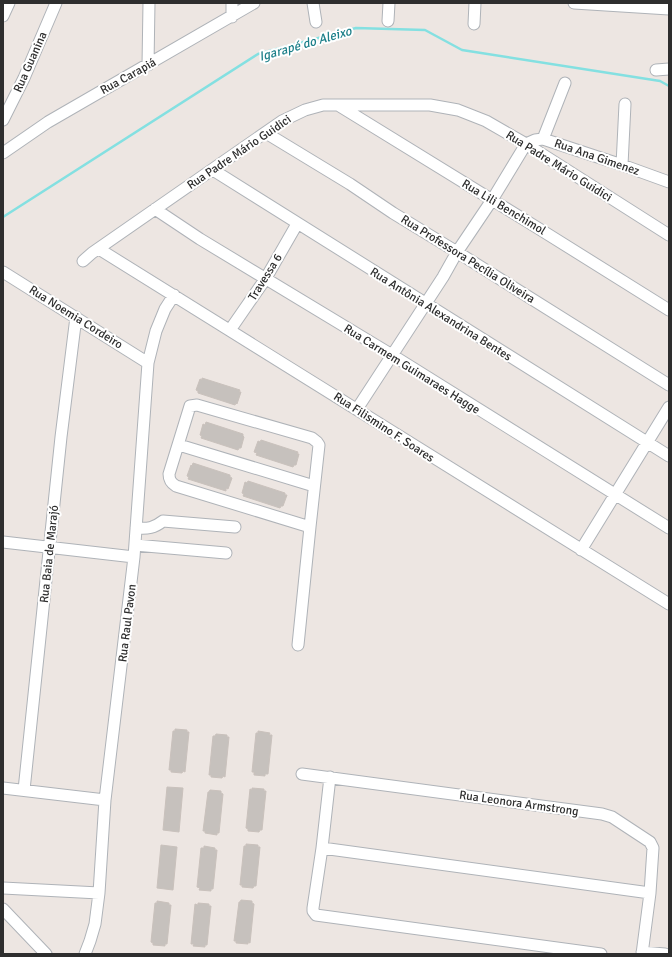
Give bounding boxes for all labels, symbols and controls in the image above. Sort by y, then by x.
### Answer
water label: Igarapé do Aleixo [257,23,354,65]
street label: Rua Guanina [10,29,51,95]
street label: Rua Carapiá [98,55,159,98]
street label: Rua Padre Mário Guidici [184,112,294,193]
street label: Rua Padre Mário Guidici [503,128,615,205]
street label: Rua Ana Gimenez [552,136,641,179]
street label: Rua Lili Benchimol [459,176,549,239]
street label: Rua Professora Pecília Oliveira [398,212,538,307]
street label: Travessa 6 [245,251,286,304]
street label: Rua Antônia Alexandrina Bentes [367,265,514,364]
street label: Rua Noemia Cordeiro [26,282,125,352]
street label: Rua Carmem Guimaraes Hagge [341,321,483,418]
street label: Rua Filismino F. Soares [330,389,437,466]
street label: Rua Baia de Marajó [37,504,62,604]
street label: Rua Raul Pavon [115,583,140,663]
street label: Rua Leonora Armstrong [458,788,580,819]

